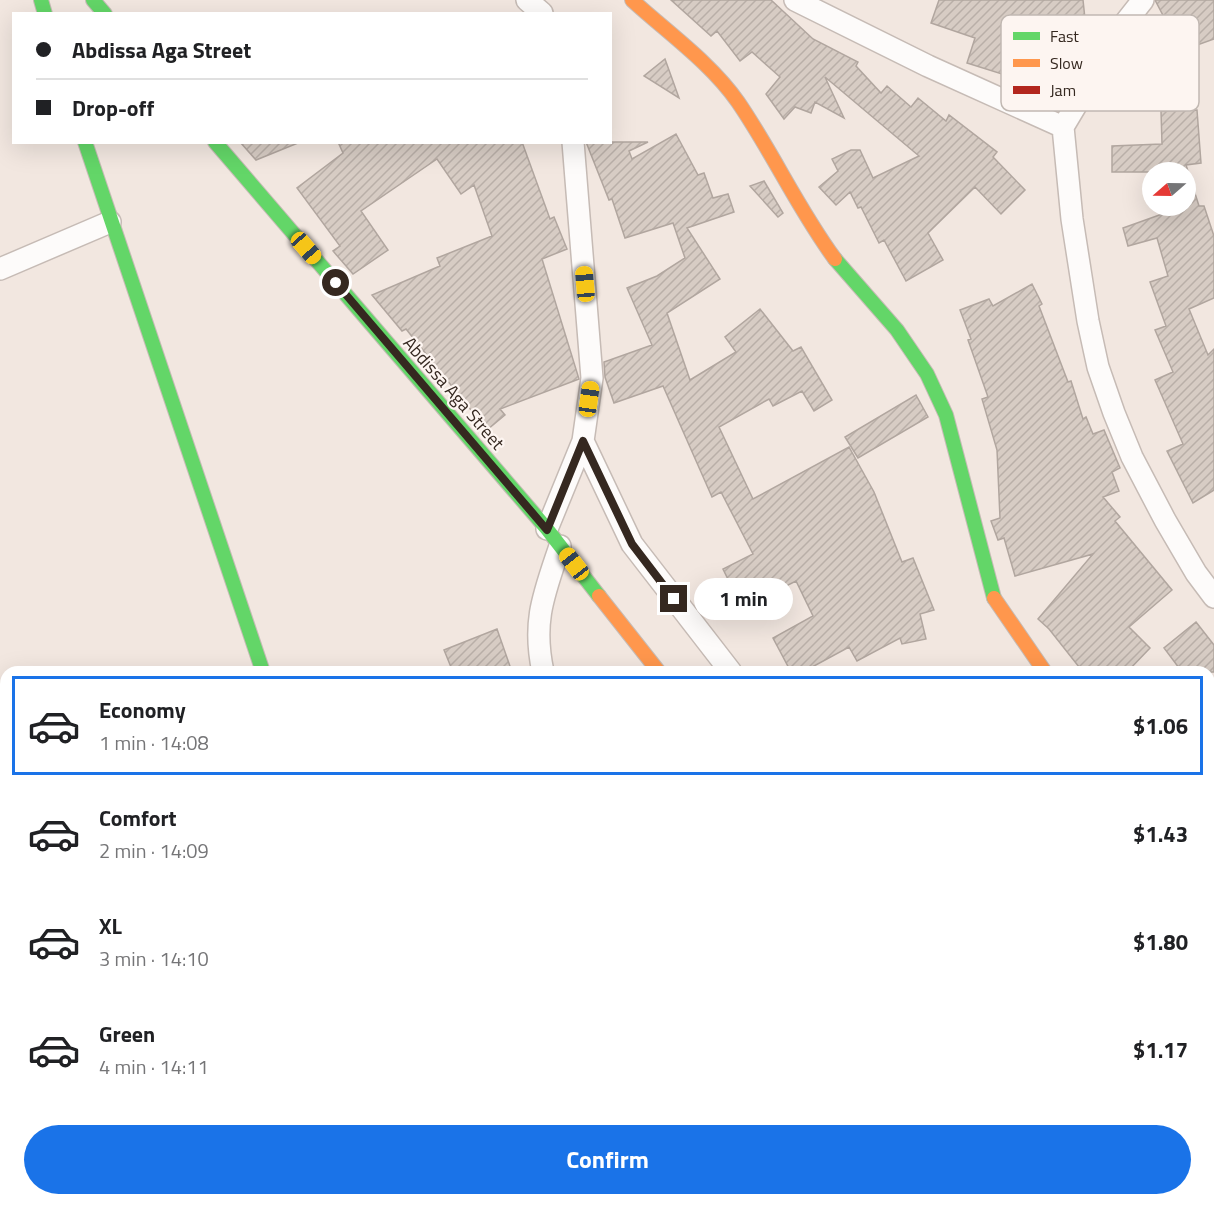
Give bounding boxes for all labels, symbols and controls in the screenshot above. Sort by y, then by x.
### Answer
legend [1001,15,1199,111]
text: Fast [1050,24,1079,48]
text: Abdissa Aga Street [72,33,251,67]
text: Slow [1050,51,1083,75]
text: Jam [1050,78,1076,102]
text: Drop-off [72,91,154,125]
north arrow [1142,162,1196,216]
map controls [1142,162,1196,216]
car [287,229,325,267]
car [574,265,596,303]
route start [322,269,349,296]
street label: Abdissa Aga Street [397,330,511,456]
car [578,380,600,418]
car [556,544,592,584]
callout: 1 min [695,578,794,620]
text: 1 min [719,583,768,614]
route end [660,585,687,612]
text: Economy [99,693,186,727]
icon: car [27,699,81,753]
text: $1.06 [1133,709,1188,743]
text: 1 min · 14:08 [99,727,209,758]
text: Comfort [99,801,177,835]
icon: car [27,807,81,861]
text: $1.43 [1133,817,1188,851]
text: 2 min · 14:09 [99,835,209,866]
text: XL [99,909,122,943]
icon: car [27,915,81,969]
text: $1.80 [1133,925,1188,959]
text: 3 min · 14:10 [99,943,209,974]
text: Green [99,1017,155,1051]
icon: car [27,1023,81,1077]
text: $1.17 [1133,1033,1188,1067]
text: 4 min · 14:11 [99,1051,209,1082]
button: Confirm [24,1125,1191,1194]

